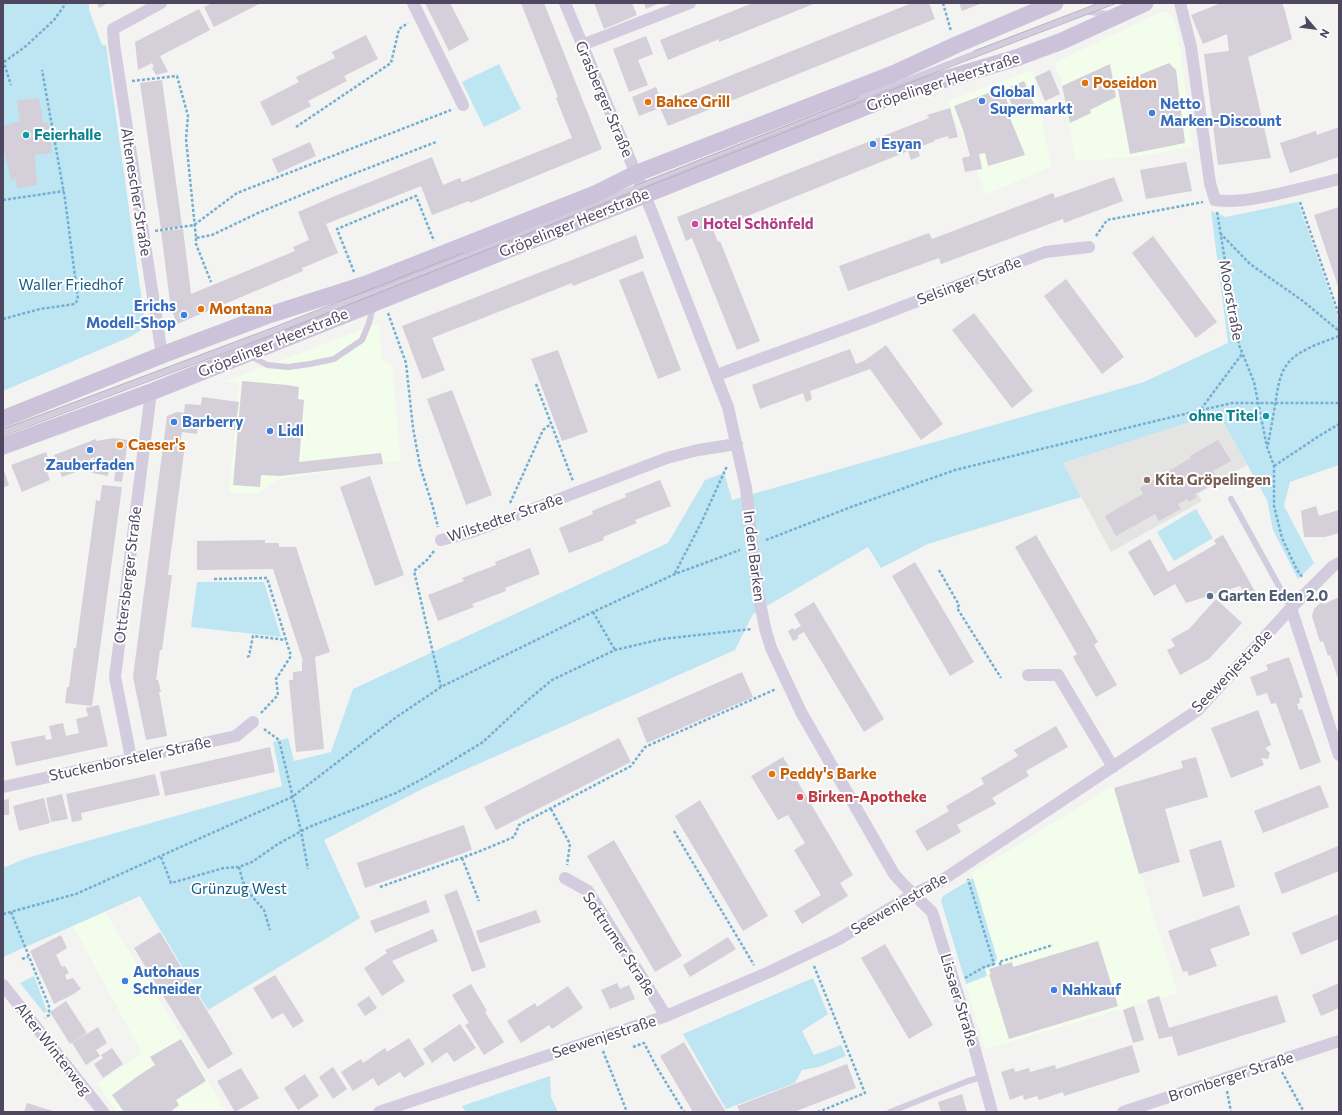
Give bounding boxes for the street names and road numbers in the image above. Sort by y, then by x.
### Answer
street label: Grasberger Straße [571,38,637,160]
street label: Gröpelinger Heerstraße [864,49,1022,115]
street label: Altenescher Straße [117,127,155,257]
street label: Gröpelinger Heerstraße [496,185,652,261]
street label: Selsinger Straße [914,253,1024,309]
street label: Moorstraße [1215,258,1247,342]
street label: Gröpelinger Heerstraße [195,305,351,381]
street label: Wilstedter Straße [445,490,565,546]
street label: Ottersberger Straße [111,505,145,645]
street label: In den Barken [739,509,769,603]
street label: Seewenjestraße [1188,626,1276,716]
street label: Stuckenborsteler Straße [47,733,213,785]
street label: Seewenjestraße [848,869,950,939]
street label: Sottrumer Straße [579,889,659,999]
street label: Lissaer Straße [936,951,982,1049]
street label: Alter Winterweg [11,999,95,1099]
street label: Seewenjestraße [550,1012,658,1062]
street label: Bromberger Straße [1166,1048,1296,1106]

